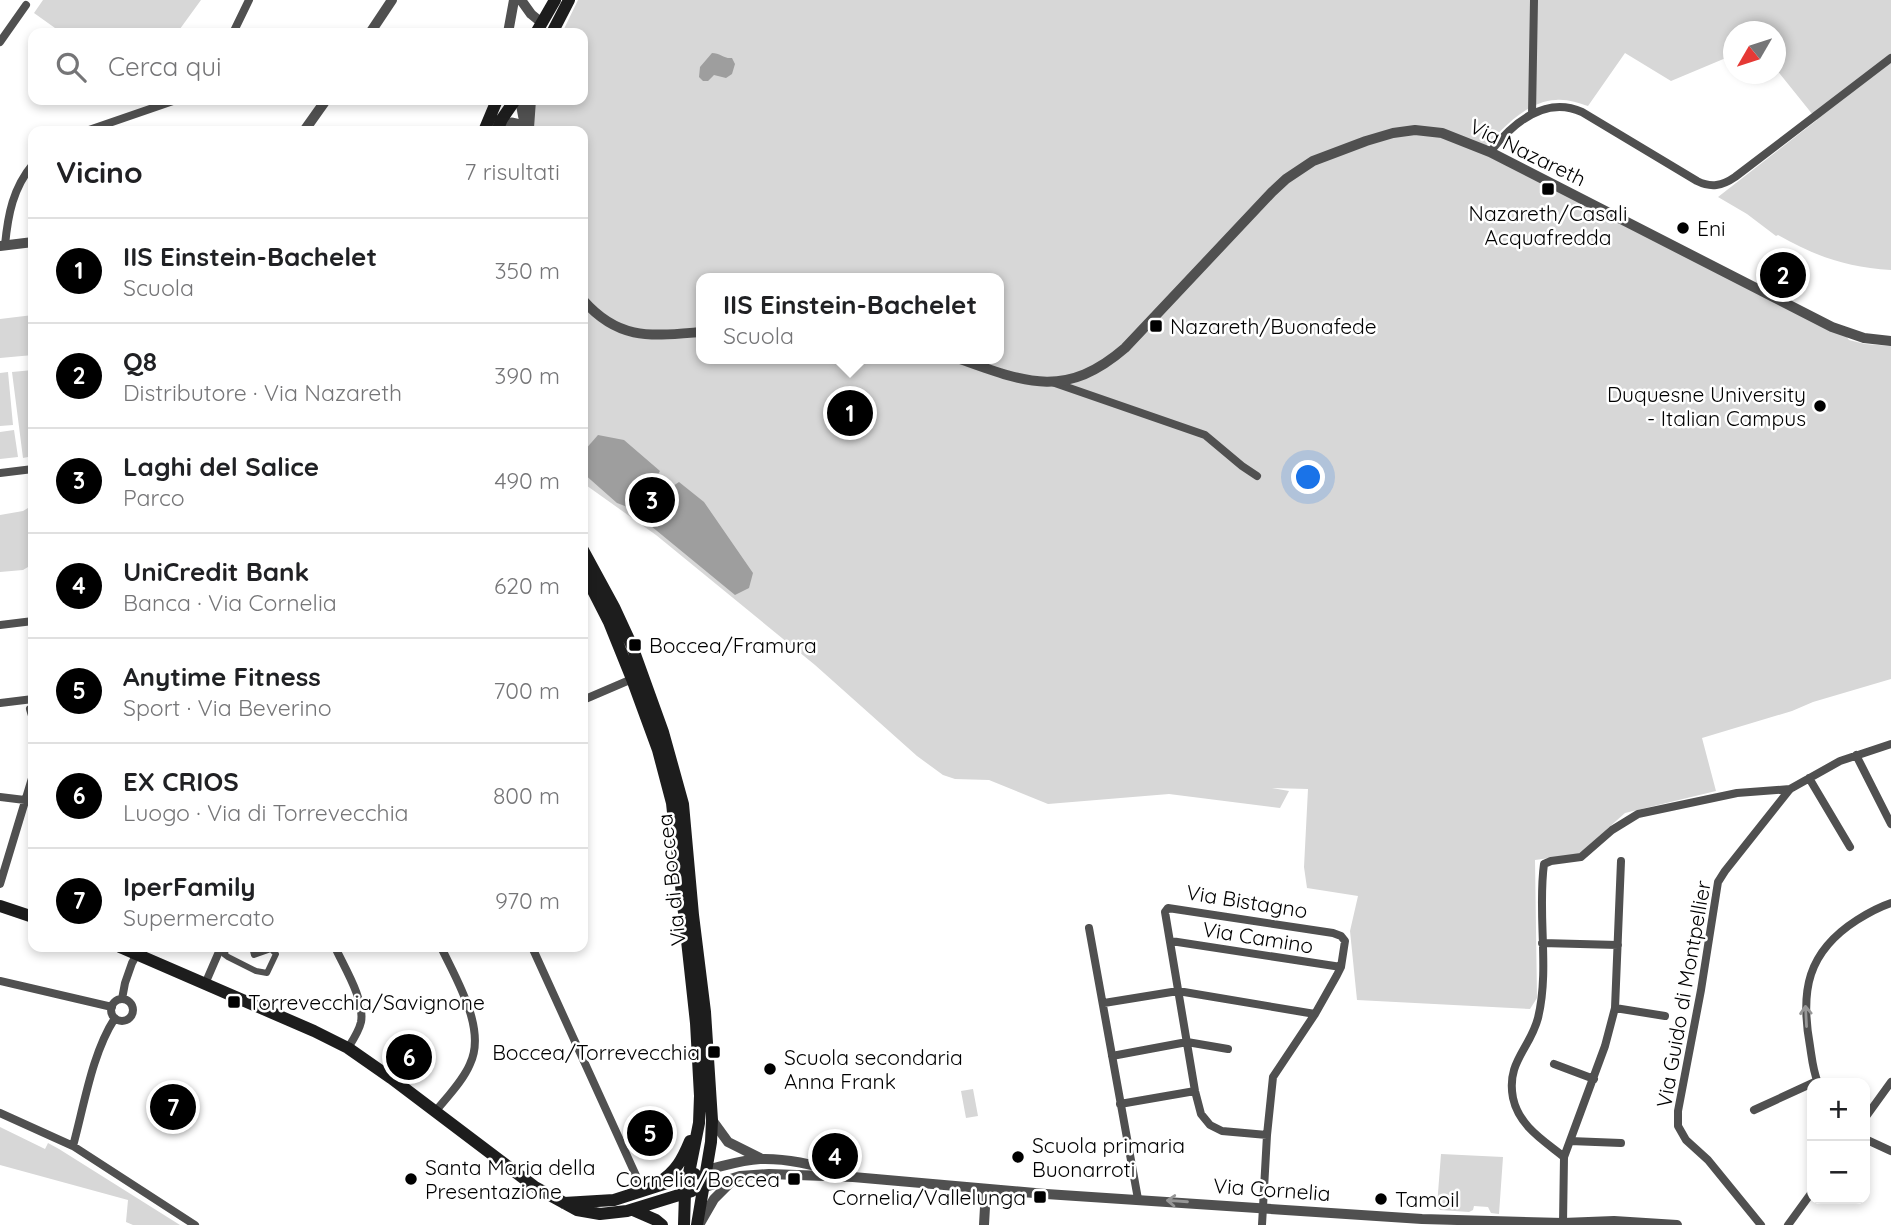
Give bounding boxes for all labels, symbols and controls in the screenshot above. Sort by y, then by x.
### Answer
north arrow [1723,21,1786,84]
search box [28,28,588,105]
icon: search [52,48,90,86]
text: Cerca qui [108,50,222,83]
street label: Via Nazareth [1466,113,1590,191]
text: Vicino [56,153,143,191]
text: 7 risultati [465,157,560,186]
marker: Nazareth/Casali Acquafredda [1540,181,1556,197]
place label: Nazareth/Casali Acquafredda [1469,200,1627,250]
place label: Eni [1697,215,1726,241]
marker: Eni [1675,220,1691,236]
text: IIS Einstein-Bachelet [123,240,377,273]
pin: 2 [1760,249,1806,301]
text: 1 [75,256,83,285]
text: 350 m [494,256,560,285]
text: Scuola [123,273,194,302]
popup [696,273,1004,364]
text: IIS Einstein-Bachelet [723,288,977,321]
place label: Nazareth/Buonafede [1170,313,1377,339]
marker: Nazareth/Buonafede [1148,318,1164,334]
text: Scuola [723,321,794,350]
text: Q8 [123,345,157,378]
text: 2 [72,361,86,390]
text: 390 m [494,361,560,390]
text: Distributore · Via Nazareth [123,378,402,407]
place label: Duquesne University - Italian Campus [1607,381,1806,431]
pin: 1 [827,387,873,439]
marker: Duquesne University - Italian Campus [1812,398,1828,414]
text: Laghi del Salice [123,450,319,483]
your location [1291,460,1325,494]
text: 3 [73,466,85,495]
text: 490 m [495,466,560,495]
pin: 3 [629,474,675,526]
text: Parco [123,483,185,512]
text: UniCredit Bank [123,555,309,588]
text: 4 [72,571,86,600]
text: 620 m [494,571,560,600]
text: Banca · Via Cornelia [123,588,337,617]
place label: Boccea/Framura [649,632,817,658]
marker: Boccea/Framura [627,637,643,653]
text: Anytime Fitness [123,660,321,693]
text: 5 [72,676,86,705]
text: 700 m [494,676,560,705]
text: Sport · Via Beverino [123,693,332,722]
text: EX CRIOS [123,765,239,798]
text: 6 [73,781,85,810]
text: 800 m [493,781,560,810]
text: Luogo · Via di Torrevecchia [123,798,409,827]
street label: Via di Boccea [651,813,691,947]
text: IperFamily [123,870,256,903]
street label: Via Guido di Montpellier [1650,878,1716,1110]
street label: Via Bistagno [1184,879,1310,923]
text: 7 [73,886,85,915]
text: 970 m [495,886,560,915]
text: Supermercato [123,903,275,932]
street label: Via Camino [1201,915,1315,959]
place label: Torrevecchia/Savignone [248,989,485,1015]
marker: Torrevecchia/Savignone [226,994,242,1010]
one-way arrow [1799,1006,1812,1028]
pin: 6 [386,1031,432,1083]
place label: Boccea/Torrevecchia [492,1039,700,1065]
marker: Boccea/Torrevecchia [706,1044,722,1060]
place label: Scuola secondaria Anna Frank [784,1044,963,1094]
marker: Scuola secondaria Anna Frank [762,1061,778,1077]
map controls [1807,1078,1870,1204]
button: + [1807,1078,1870,1141]
pin: 7 [150,1081,196,1133]
pin: 5 [627,1107,673,1159]
pin: 4 [812,1130,858,1182]
place label: Scuola primaria Buonarroti [1032,1132,1185,1182]
button: − [1807,1141,1870,1204]
marker: Scuola primaria Buonarroti [1010,1149,1026,1165]
place label: Santa Maria della Presentazione [425,1154,595,1204]
place label: Cornelia/Boccea [616,1166,780,1192]
marker: Santa Maria della Presentazione [403,1171,419,1187]
marker: Cornelia/Boccea [786,1171,802,1187]
street label: Via Cornelia [1213,1172,1331,1206]
place label: Cornelia/Vallelunga [832,1184,1026,1210]
place label: Tamoil [1395,1186,1459,1212]
marker: Cornelia/Vallelunga [1032,1189,1048,1205]
marker: Tamoil [1373,1191,1389,1207]
one-way arrow [1166,1194,1188,1207]

